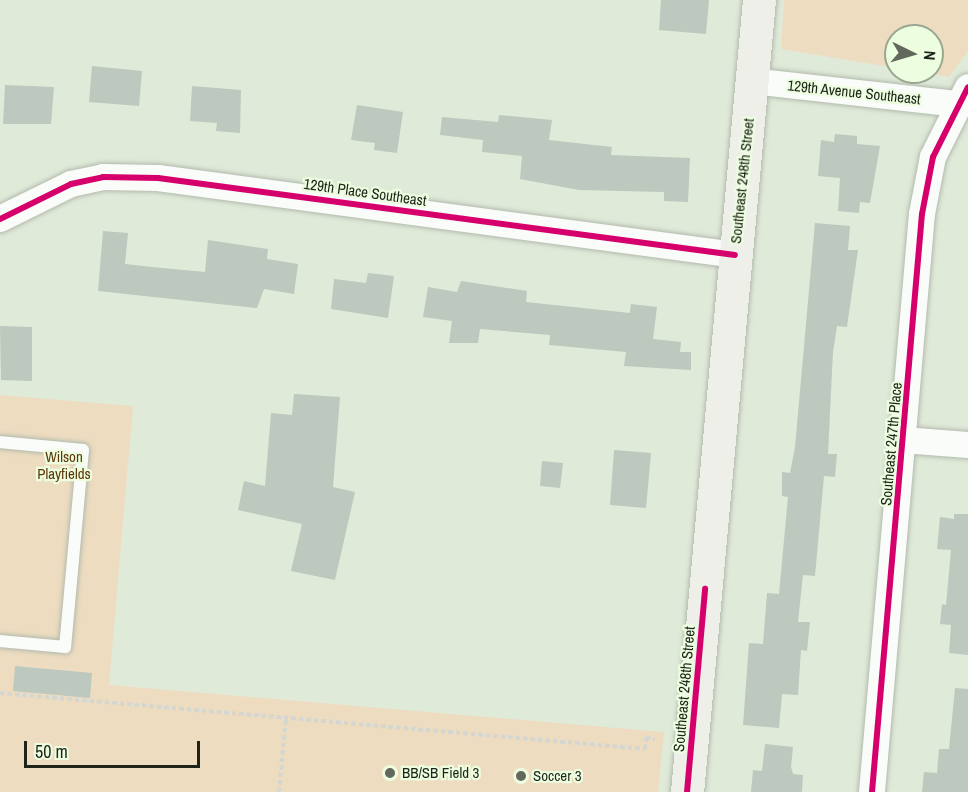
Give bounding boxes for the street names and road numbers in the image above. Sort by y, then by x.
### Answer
street label: 129th Avenue Southeast [786,76,922,108]
street label: Southeast 248th Street [726,117,758,245]
street label: 129th Place Southeast [302,174,428,210]
street label: Southeast 247th Place [877,382,905,506]
street label: Southeast 248th Street [670,626,698,752]

